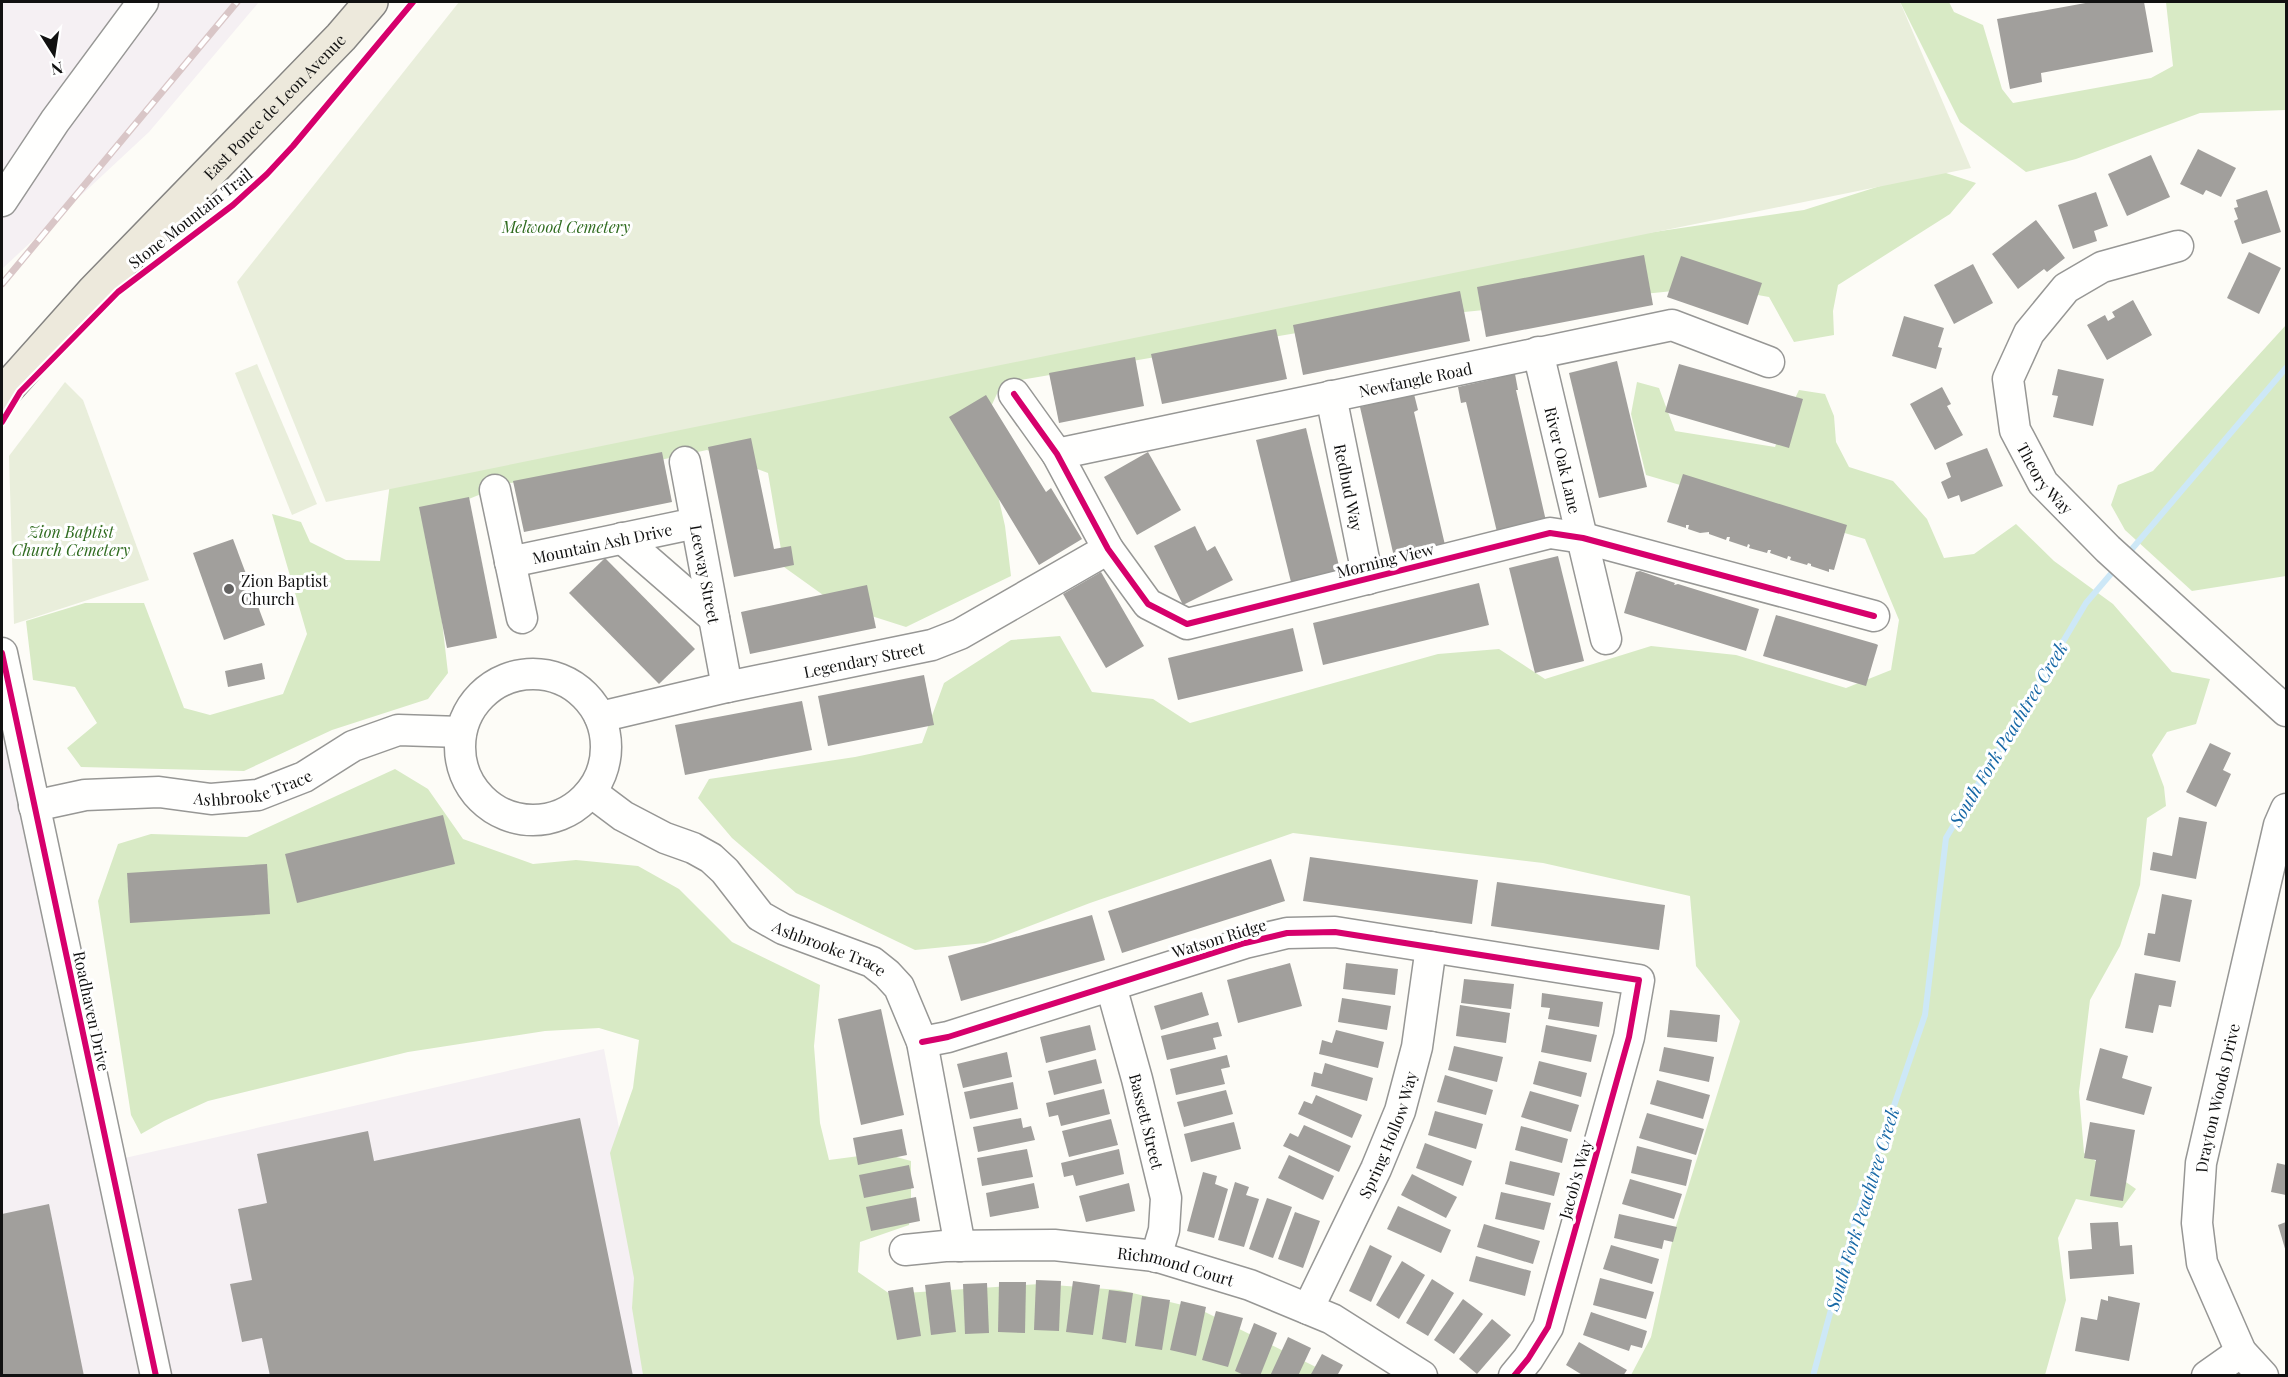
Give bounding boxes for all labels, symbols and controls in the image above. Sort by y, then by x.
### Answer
north arrow [24,24,84,84]
street label: East Ponce de Leon Avenue [198,29,349,183]
text: N [49,58,65,81]
street label: Stone Mountain Trail [124,163,257,273]
park label: Melwood Cemetery [501,216,630,237]
street label: Newfangle Road [1357,357,1474,401]
street label: River Oak Lane [1541,404,1586,516]
street label: Theory Way [2013,438,2078,518]
street label: Redbud Way [1330,442,1368,533]
street label: Mountain Ash Drive [530,518,674,568]
park label: Zion Baptist Church Cemetery [12,521,131,560]
street label: Leeway Street [686,523,726,626]
street label: Morning View [1334,538,1437,582]
place label: Zion Baptist Church [241,570,328,609]
marker: Zion Baptist Church [222,582,236,596]
street label: Legendary Street [802,636,926,682]
water label: South Fork Peachtree Creek [1943,637,2073,832]
street label: Ashbrooke Trace [192,764,316,809]
street label: Watson Ridge [1168,914,1269,963]
street label: Ashbrooke Trace [769,915,891,980]
street label: Roadhaven Drive [69,949,115,1073]
street label: Drayton Woods Drive [2190,1021,2243,1173]
street label: Spring Hollow Way [1353,1069,1421,1201]
street label: Bassett Street [1125,1071,1169,1172]
water label: South Fork Peachtree Creek [1819,1104,1904,1315]
street label: Jacob's Way [1553,1137,1596,1222]
street label: Richmond Court [1116,1241,1237,1290]

